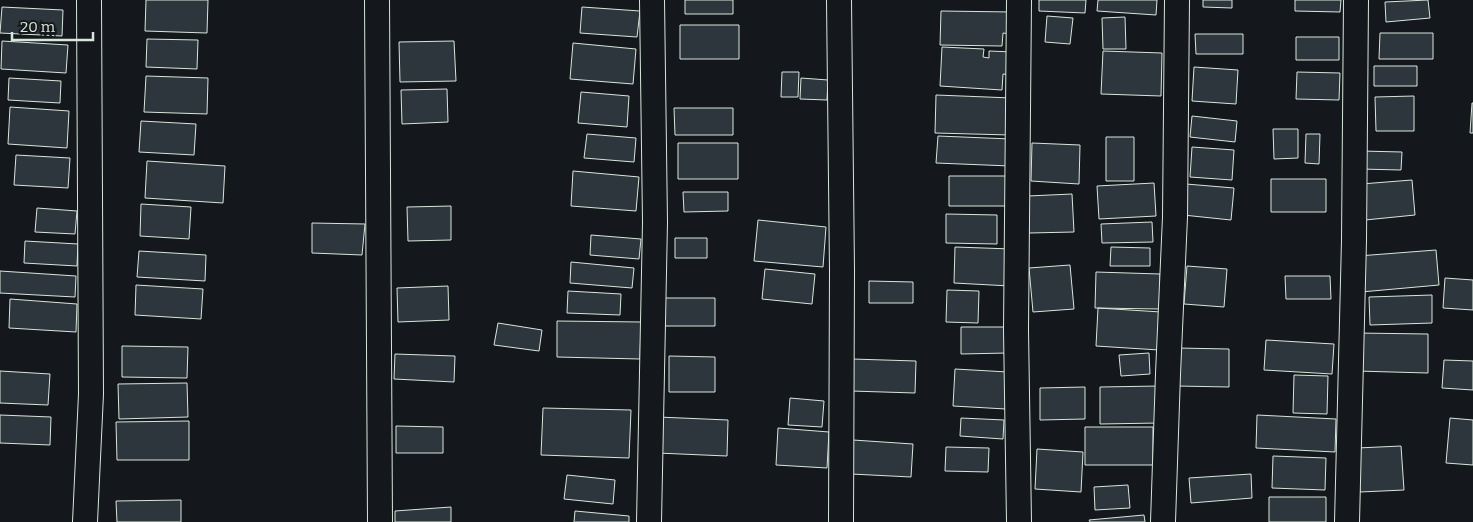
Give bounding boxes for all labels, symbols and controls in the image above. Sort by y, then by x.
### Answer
scale bar [12,10,94,42]
text: 20 m [20,18,56,36]

